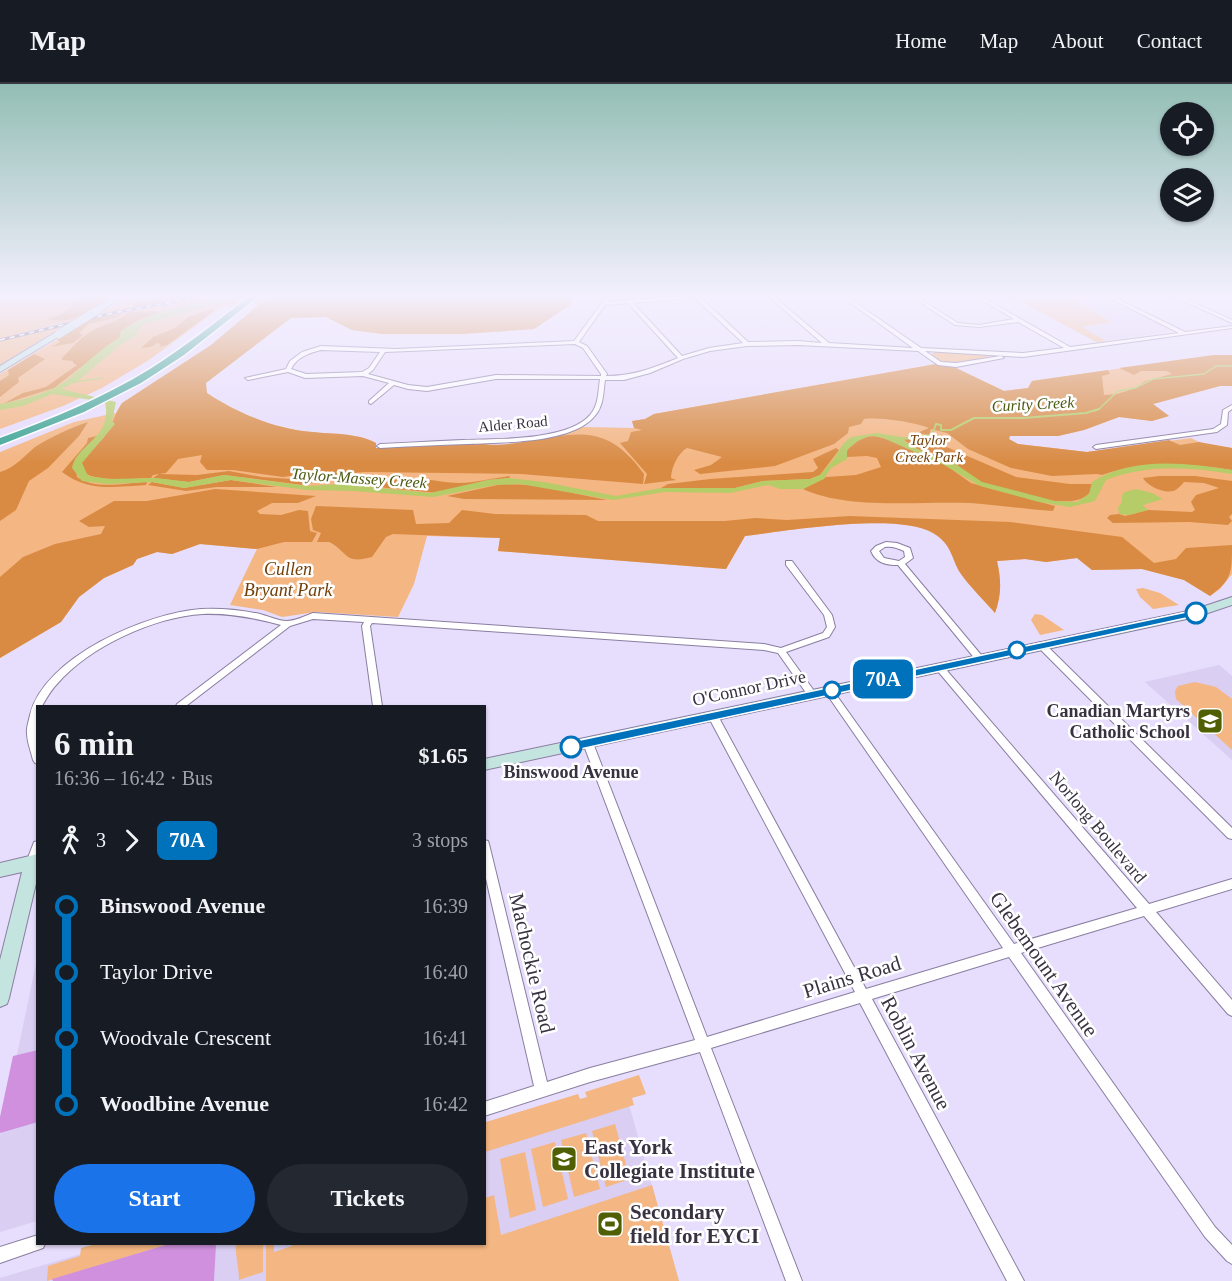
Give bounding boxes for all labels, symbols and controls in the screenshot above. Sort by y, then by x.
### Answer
text: Map [30,25,86,56]
text: Home [895,29,947,53]
text: Map [980,29,1018,53]
text: About [1051,29,1104,53]
text: Contact [1137,29,1202,53]
map controls [1160,102,1214,222]
button: locate [1160,102,1214,156]
button: layers [1160,168,1214,222]
water label: Curity Creek [991,393,1076,416]
street label: Alder Road [478,413,549,435]
park label: Taylor Creek Park [895,432,963,465]
water label: Taylor-Massey Creek [291,465,428,492]
park label: Cullen Bryant Park [244,559,333,600]
unlabelled marker [1185,602,1207,624]
unlabelled marker [1008,641,1026,659]
line badge: 70A [848,660,918,698]
street label: O'Connor Drive [690,666,808,710]
text: 70A [865,667,901,691]
unlabelled marker [823,681,841,699]
place label: Canadian Martyrs Catholic School [1047,701,1190,742]
school or university icon: Canadian Martyrs Catholic School [1195,706,1225,736]
text: 6 min [54,726,134,762]
marker: Binswood Avenue [560,736,582,758]
text: $1.65 [419,743,468,768]
place label: Binswood Avenue [503,762,639,782]
text: 16:36 – 16:42 · Bus [54,767,213,789]
street label: Norlong Boulevard [1046,767,1150,887]
icon: walk [54,824,87,857]
icon: forward [115,824,148,857]
text: 70A [169,828,205,852]
text: 3 [96,829,106,851]
text: 3 stops [412,829,468,851]
street label: Glebemount Avenue [985,887,1103,1041]
street label: Machockie Road [504,891,560,1036]
text: Binswood Avenue [100,893,265,918]
text: 16:39 [422,895,468,917]
street label: Plains Road [800,951,904,1003]
text: Taylor Drive [100,959,213,984]
text: 16:40 [422,961,468,983]
street label: Roblin Avenue [876,992,956,1114]
text: Woodvale Crescent [100,1025,271,1050]
text: 16:41 [422,1027,468,1049]
text: Woodbine Avenue [100,1091,269,1116]
text: 16:42 [422,1093,468,1115]
place label: East York Collegiate Institute [584,1135,755,1183]
school or university icon: East York Collegiate Institute [549,1144,579,1174]
button: Start [54,1164,255,1233]
button: Tickets [267,1164,468,1233]
place label: Secondary field for EYCI [630,1200,759,1248]
sports icon: Secondary field for EYCI [595,1209,625,1239]

